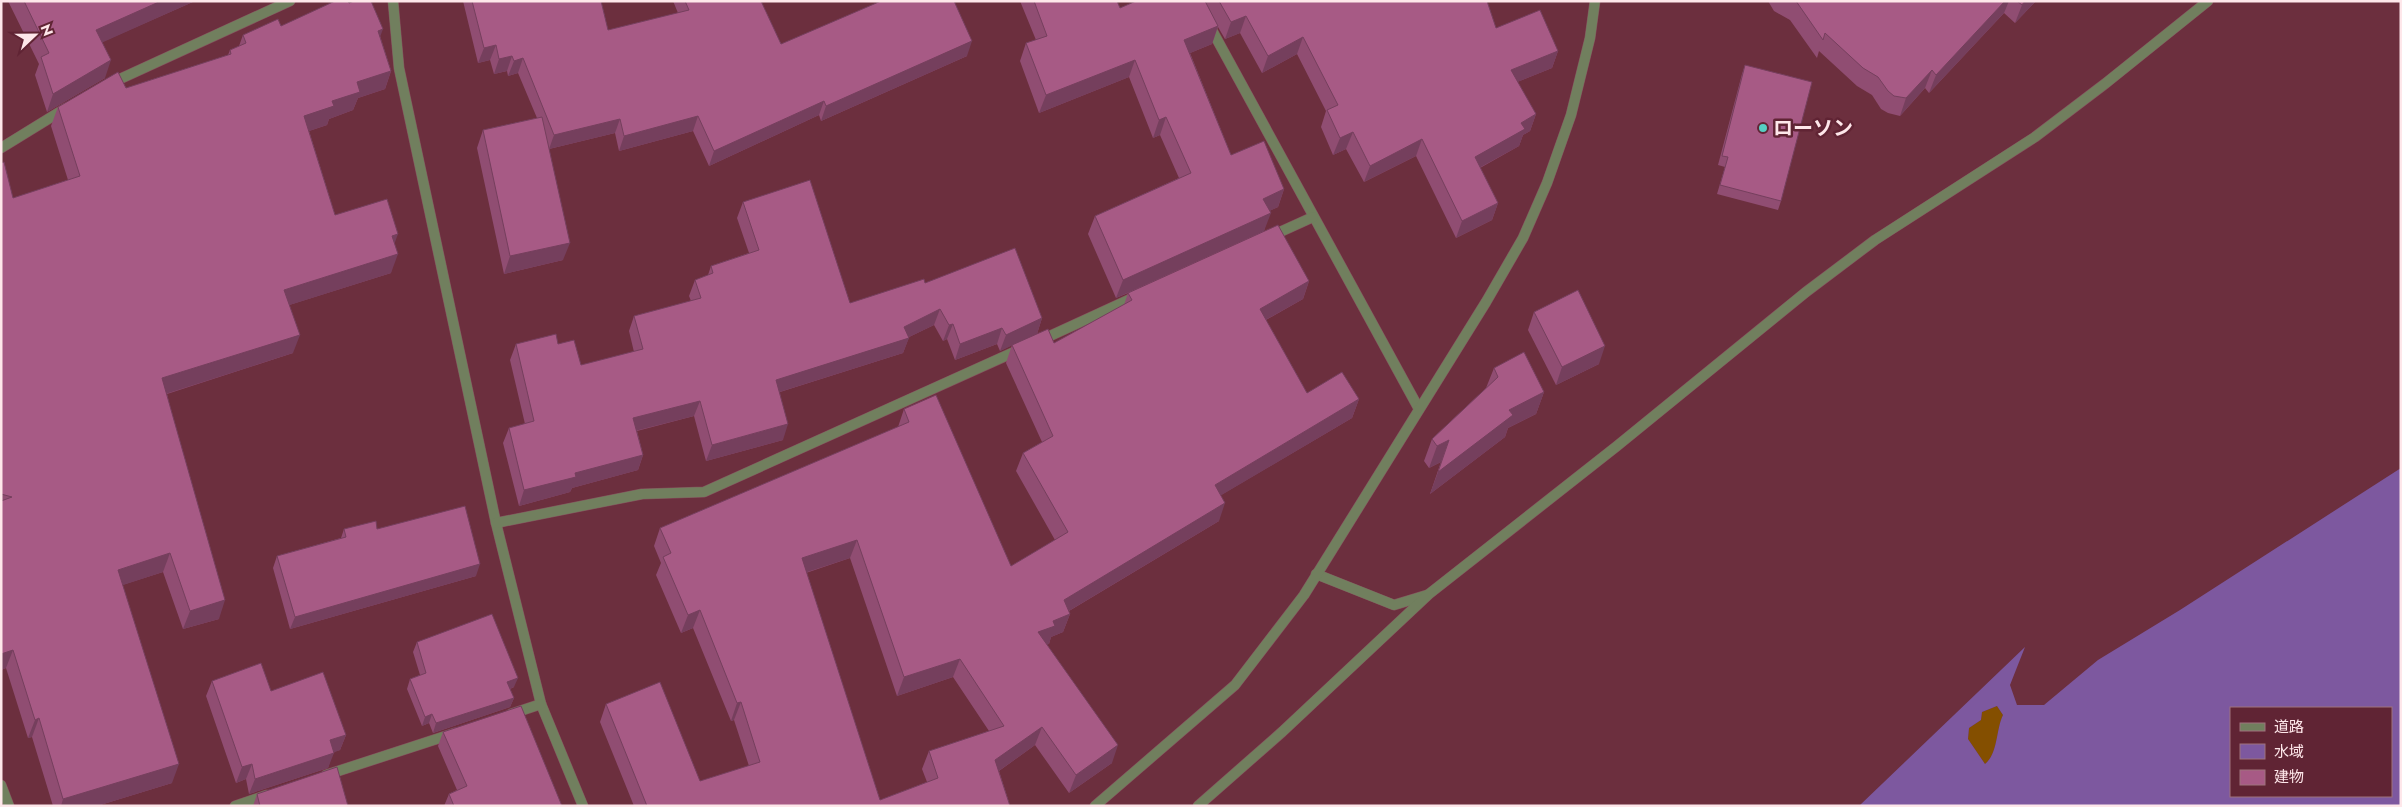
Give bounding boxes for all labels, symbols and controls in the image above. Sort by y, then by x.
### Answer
north arrow [10,10,60,60]
text: N [36,21,58,39]
place label: ローソン [1773,114,1853,143]
marker: ローソン [1757,122,1769,134]
legend [2230,707,2392,797]
text: 道路 [2274,716,2304,738]
text: 水域 [2274,741,2304,763]
text: 建物 [2274,766,2304,788]

